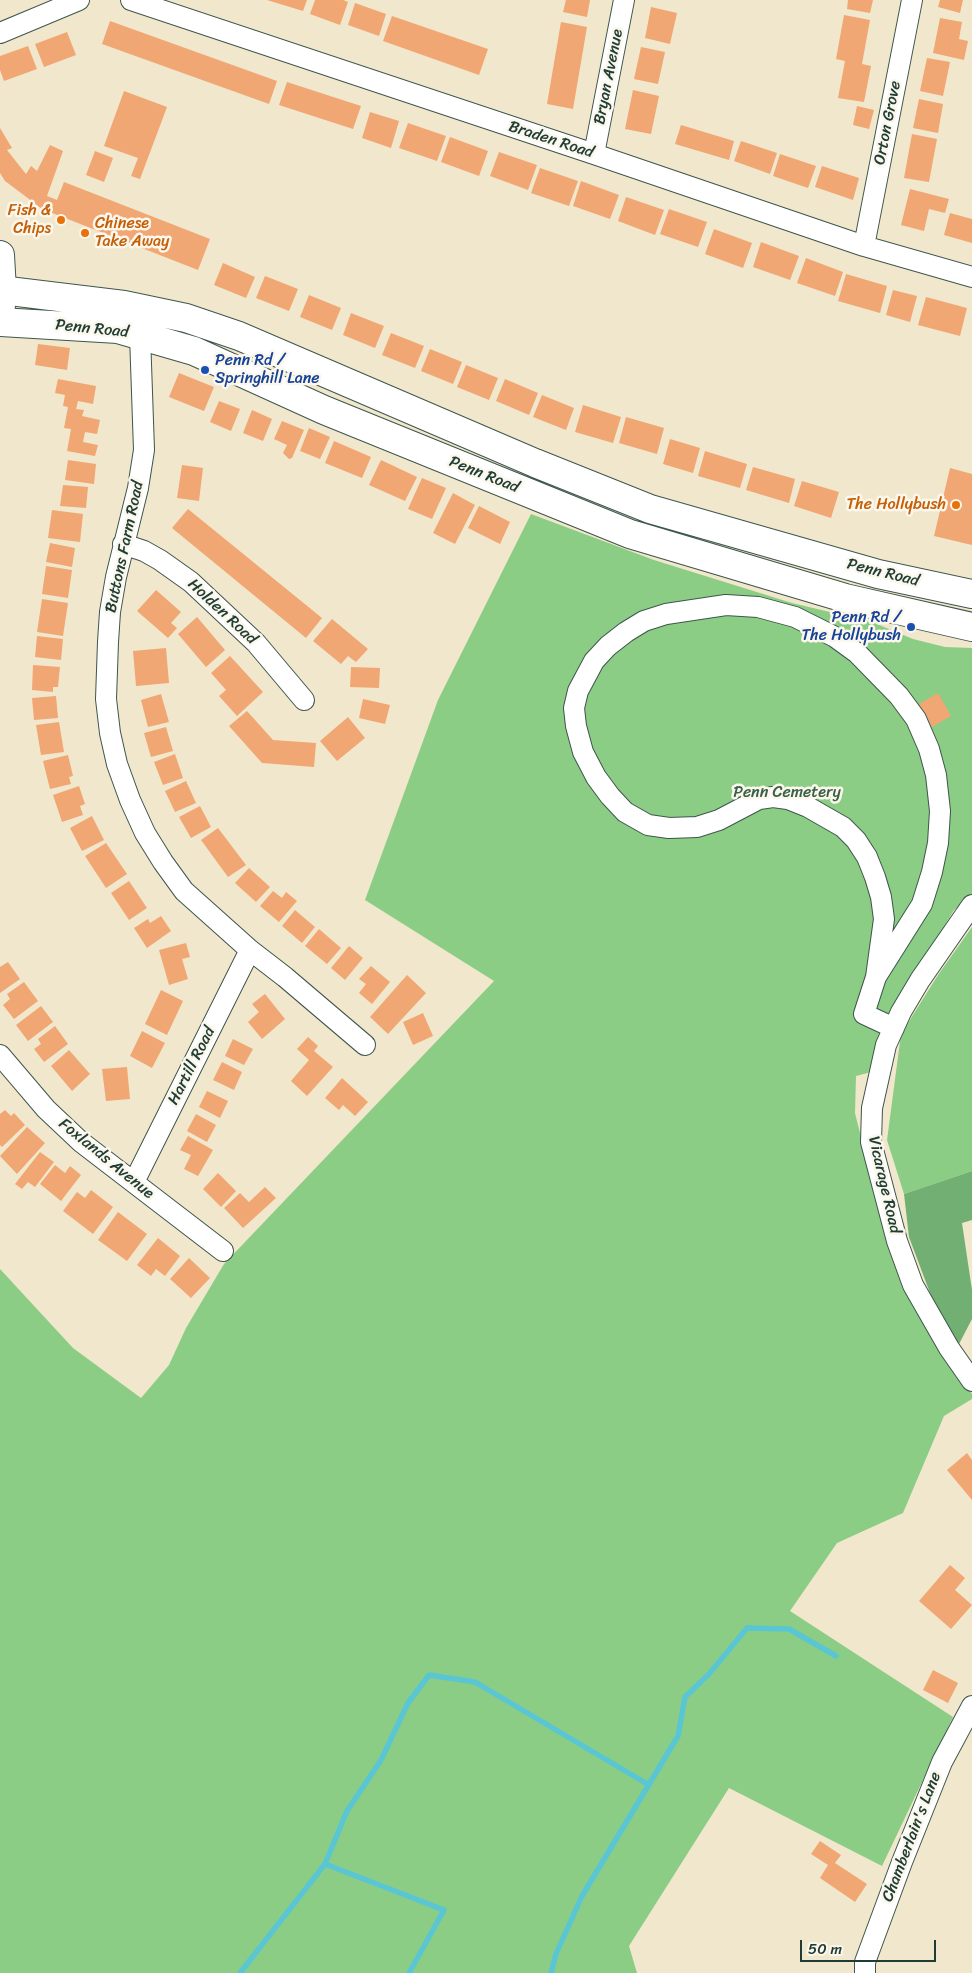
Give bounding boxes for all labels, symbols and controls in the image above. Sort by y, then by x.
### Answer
street label: Bryan Avenue [590,28,628,126]
street label: Orton Grove [870,79,906,167]
street label: Braden Road [506,117,596,163]
place label: Fish & Chips [8,201,51,239]
marker: Fish & Chips [55,214,67,226]
place label: Chinese Take Away [95,214,169,252]
marker: Chinese Take Away [79,227,91,239]
street label: Penn Road [54,316,130,342]
place label: Penn Rd / Springhill Lane [215,351,320,389]
marker: Penn Rd / Springhill Lane [199,364,211,376]
street label: Penn Road [446,452,522,498]
street label: Buttons Farm Road [102,479,148,615]
place label: The Hollybush [846,495,946,515]
marker: The Hollybush [950,499,962,511]
street label: Penn Road [845,555,921,591]
street label: Holden Road [183,575,261,649]
place label: Penn Rd / The Hollybush [801,608,901,646]
marker: Penn Rd / The Hollybush [905,621,917,633]
park label: Penn Cemetery [733,783,841,803]
street label: Hartill Road [164,1024,220,1108]
street label: Foxlands Avenue [54,1115,158,1203]
street label: Vicarage Road [863,1134,905,1236]
street label: Chamberlain's Lane [878,1769,946,1905]
scale bar [802,1930,938,1962]
text: 50 m [808,1936,842,1962]

